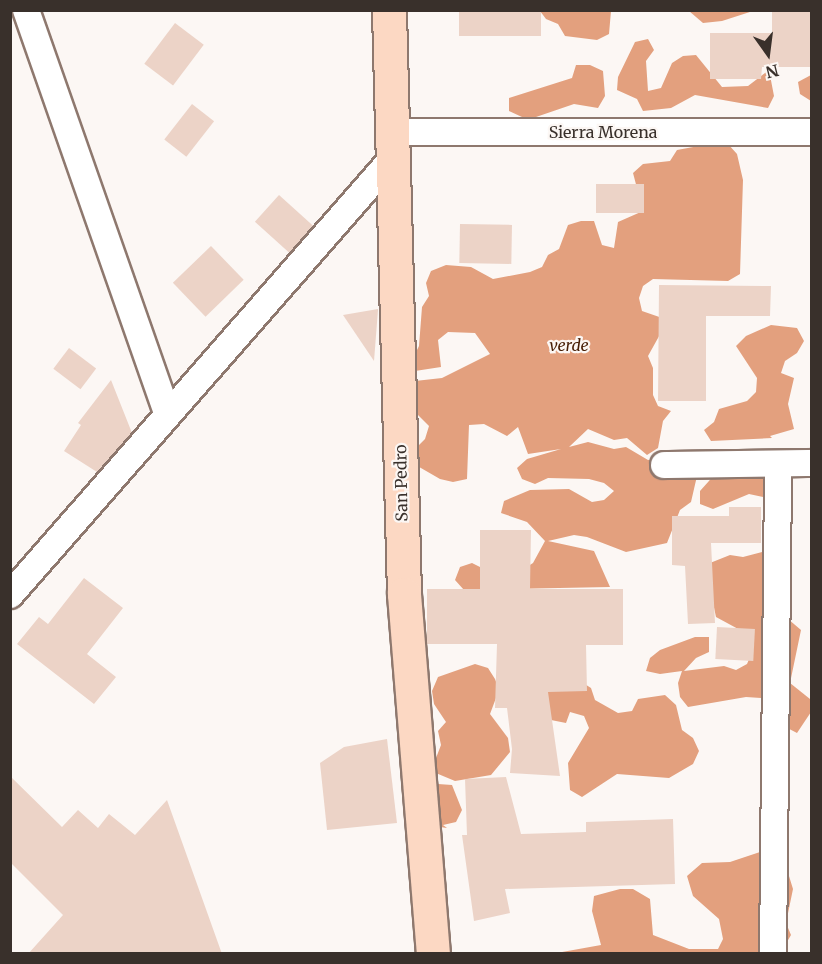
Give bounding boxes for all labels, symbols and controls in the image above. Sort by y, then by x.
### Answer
north arrow [738,24,798,84]
text: N [764,60,781,83]
street label: Sierra Morena [549,122,657,142]
park label: verde [549,335,589,355]
street label: San Pedro [391,444,411,522]

